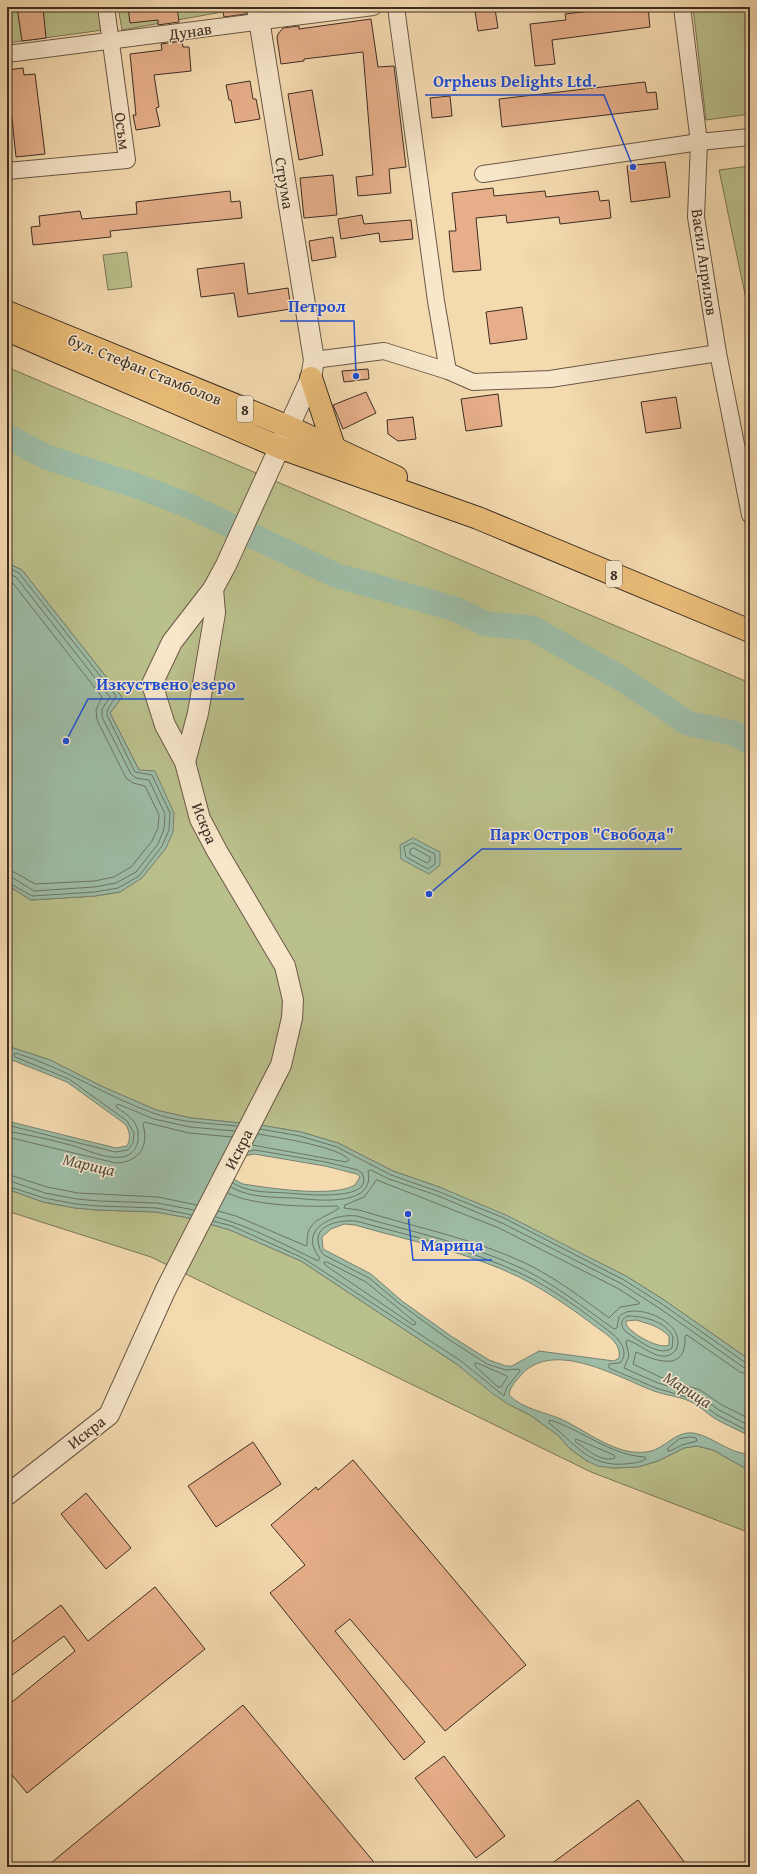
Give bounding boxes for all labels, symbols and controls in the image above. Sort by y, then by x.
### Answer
street label: Дунав [166,16,213,46]
callout: Orpheus Delights Ltd. [425,66,604,95]
text: Orpheus Delights Ltd. [433,68,597,93]
street label: Осъм [108,111,138,151]
street label: Струма [269,155,301,211]
street label: Васил Априлов [686,207,724,317]
callout: Петрол [280,292,354,321]
text: Петрол [288,293,346,318]
street label: бул. Стефан Стамболов [64,327,226,411]
road number: 8 [237,396,253,422]
road number: 8 [606,561,622,587]
callout: Изкуствено езеро [88,670,244,699]
text: Изкуствено езеро [96,671,236,696]
street label: Искра [186,799,224,848]
callout: Парк Остров "Свобода" [482,820,682,849]
text: Парк Остров "Свобода" [490,821,674,846]
street label: Искра [218,1124,259,1173]
water label: Марица [60,1146,118,1182]
callout: Марица [413,1231,492,1260]
text: Марица [421,1232,484,1257]
water label: Марица [659,1364,717,1414]
street label: Искра [62,1409,110,1455]

